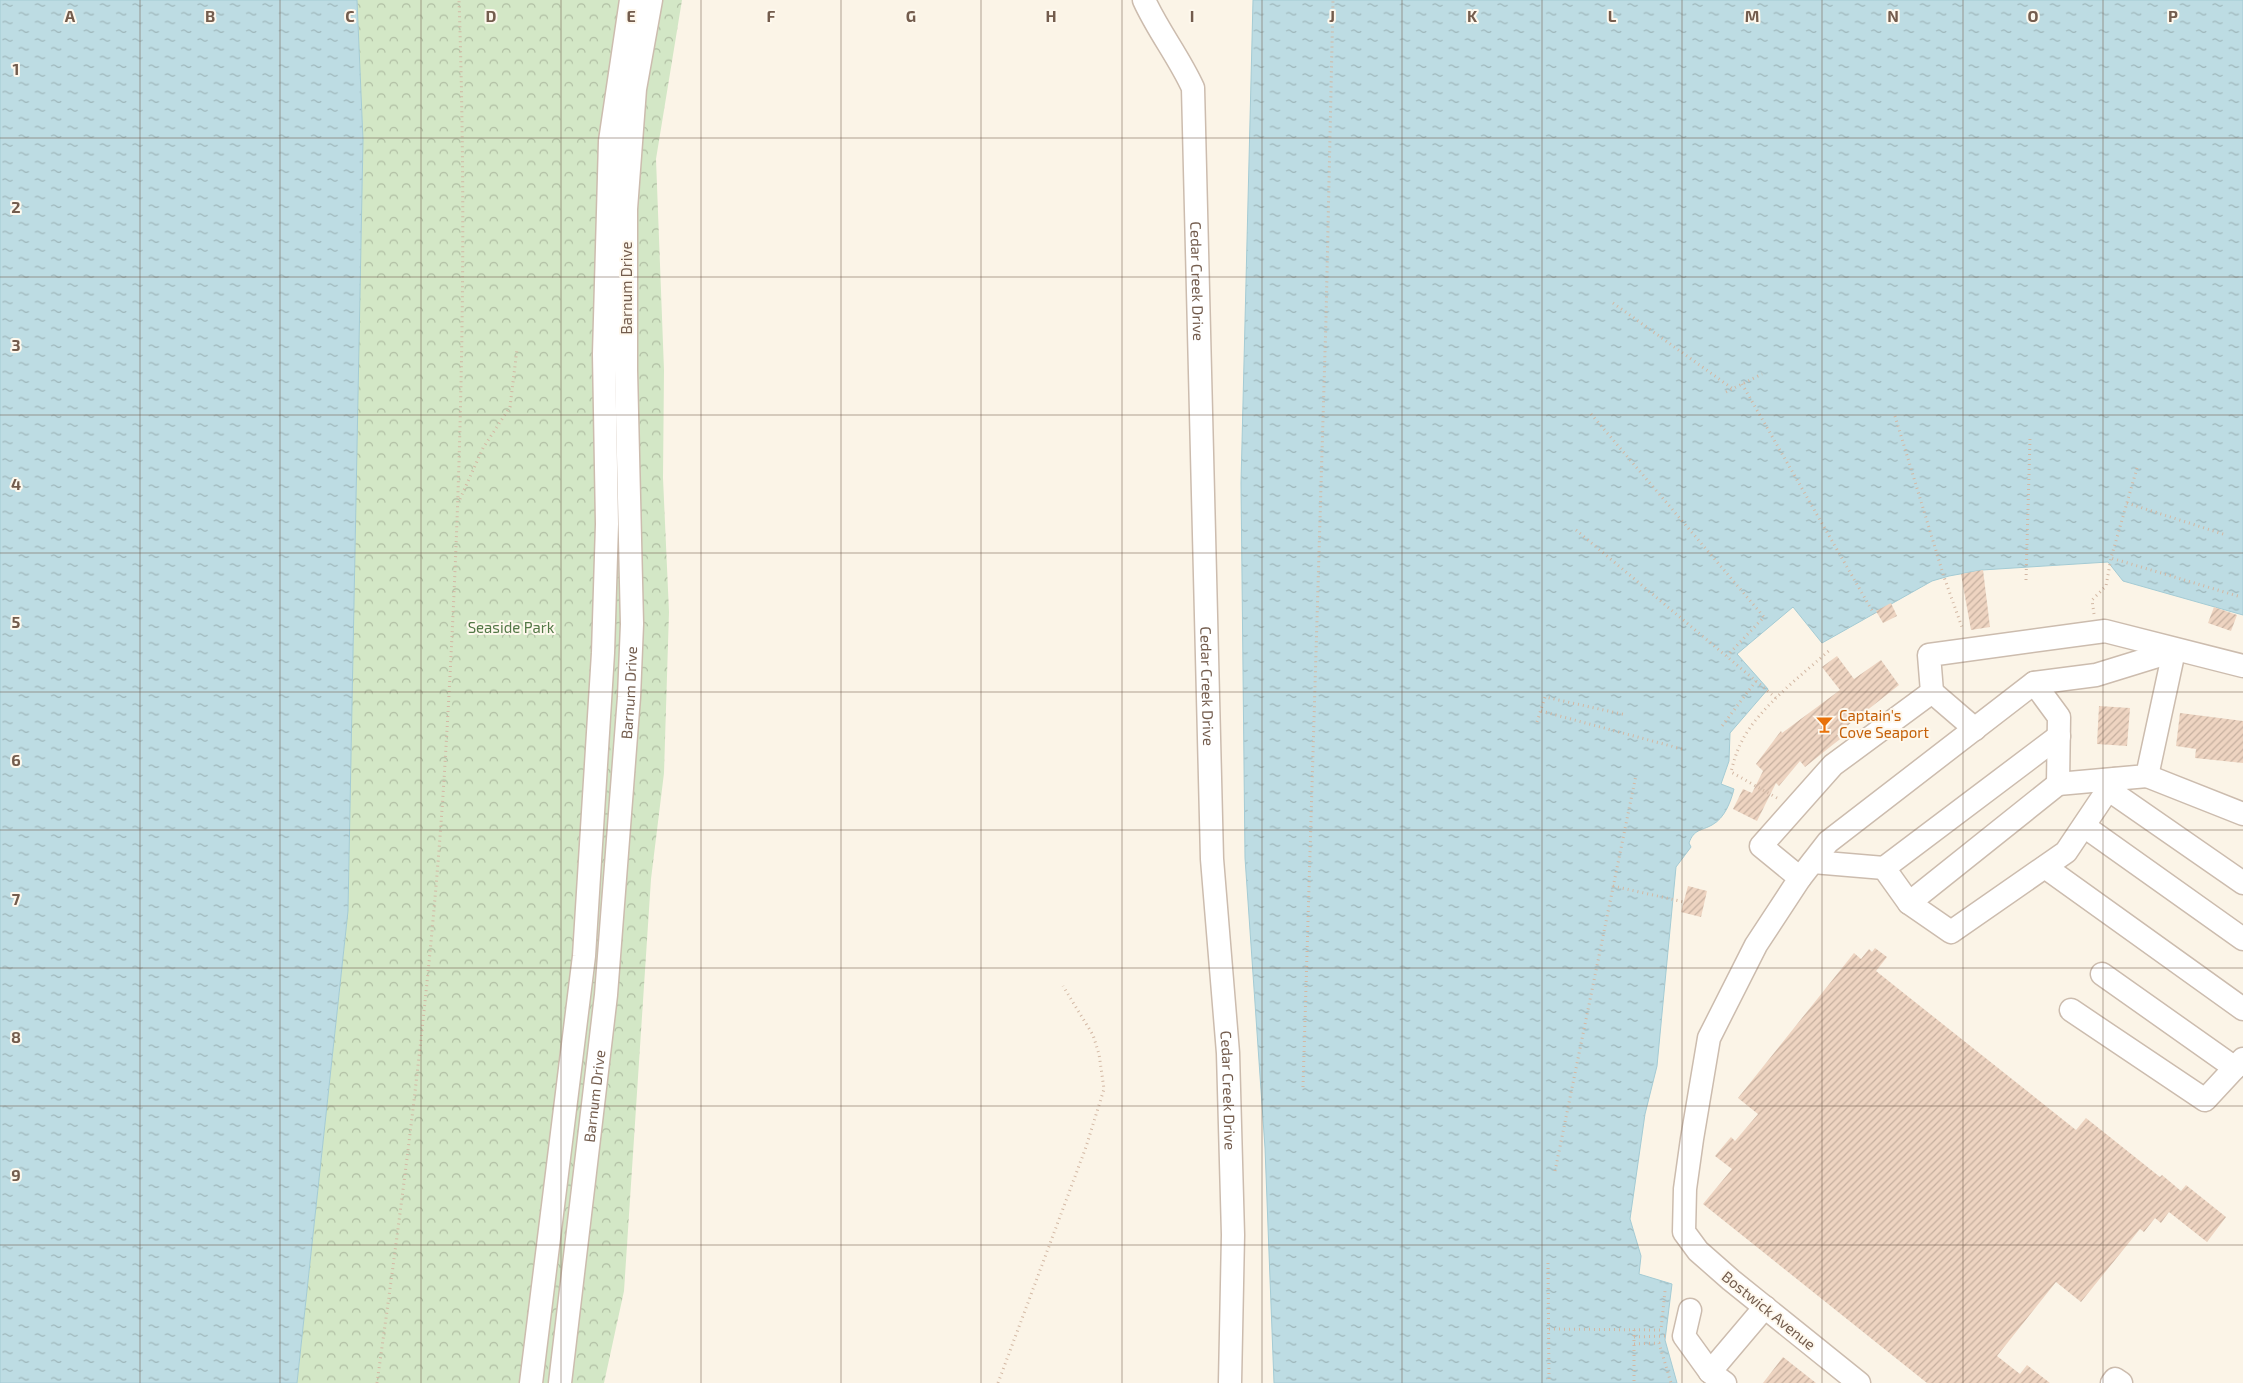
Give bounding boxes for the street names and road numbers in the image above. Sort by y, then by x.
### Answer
street label: Cedar Creek Drive [1187,221,1208,341]
street label: Barnum Drive [617,242,635,334]
street label: Cedar Creek Drive [1197,626,1218,746]
street label: Barnum Drive [617,646,640,740]
street label: Cedar Creek Drive [1217,1030,1240,1150]
street label: Barnum Drive [580,1049,608,1143]
street label: Bostwick Avenue [1719,1267,1819,1353]

